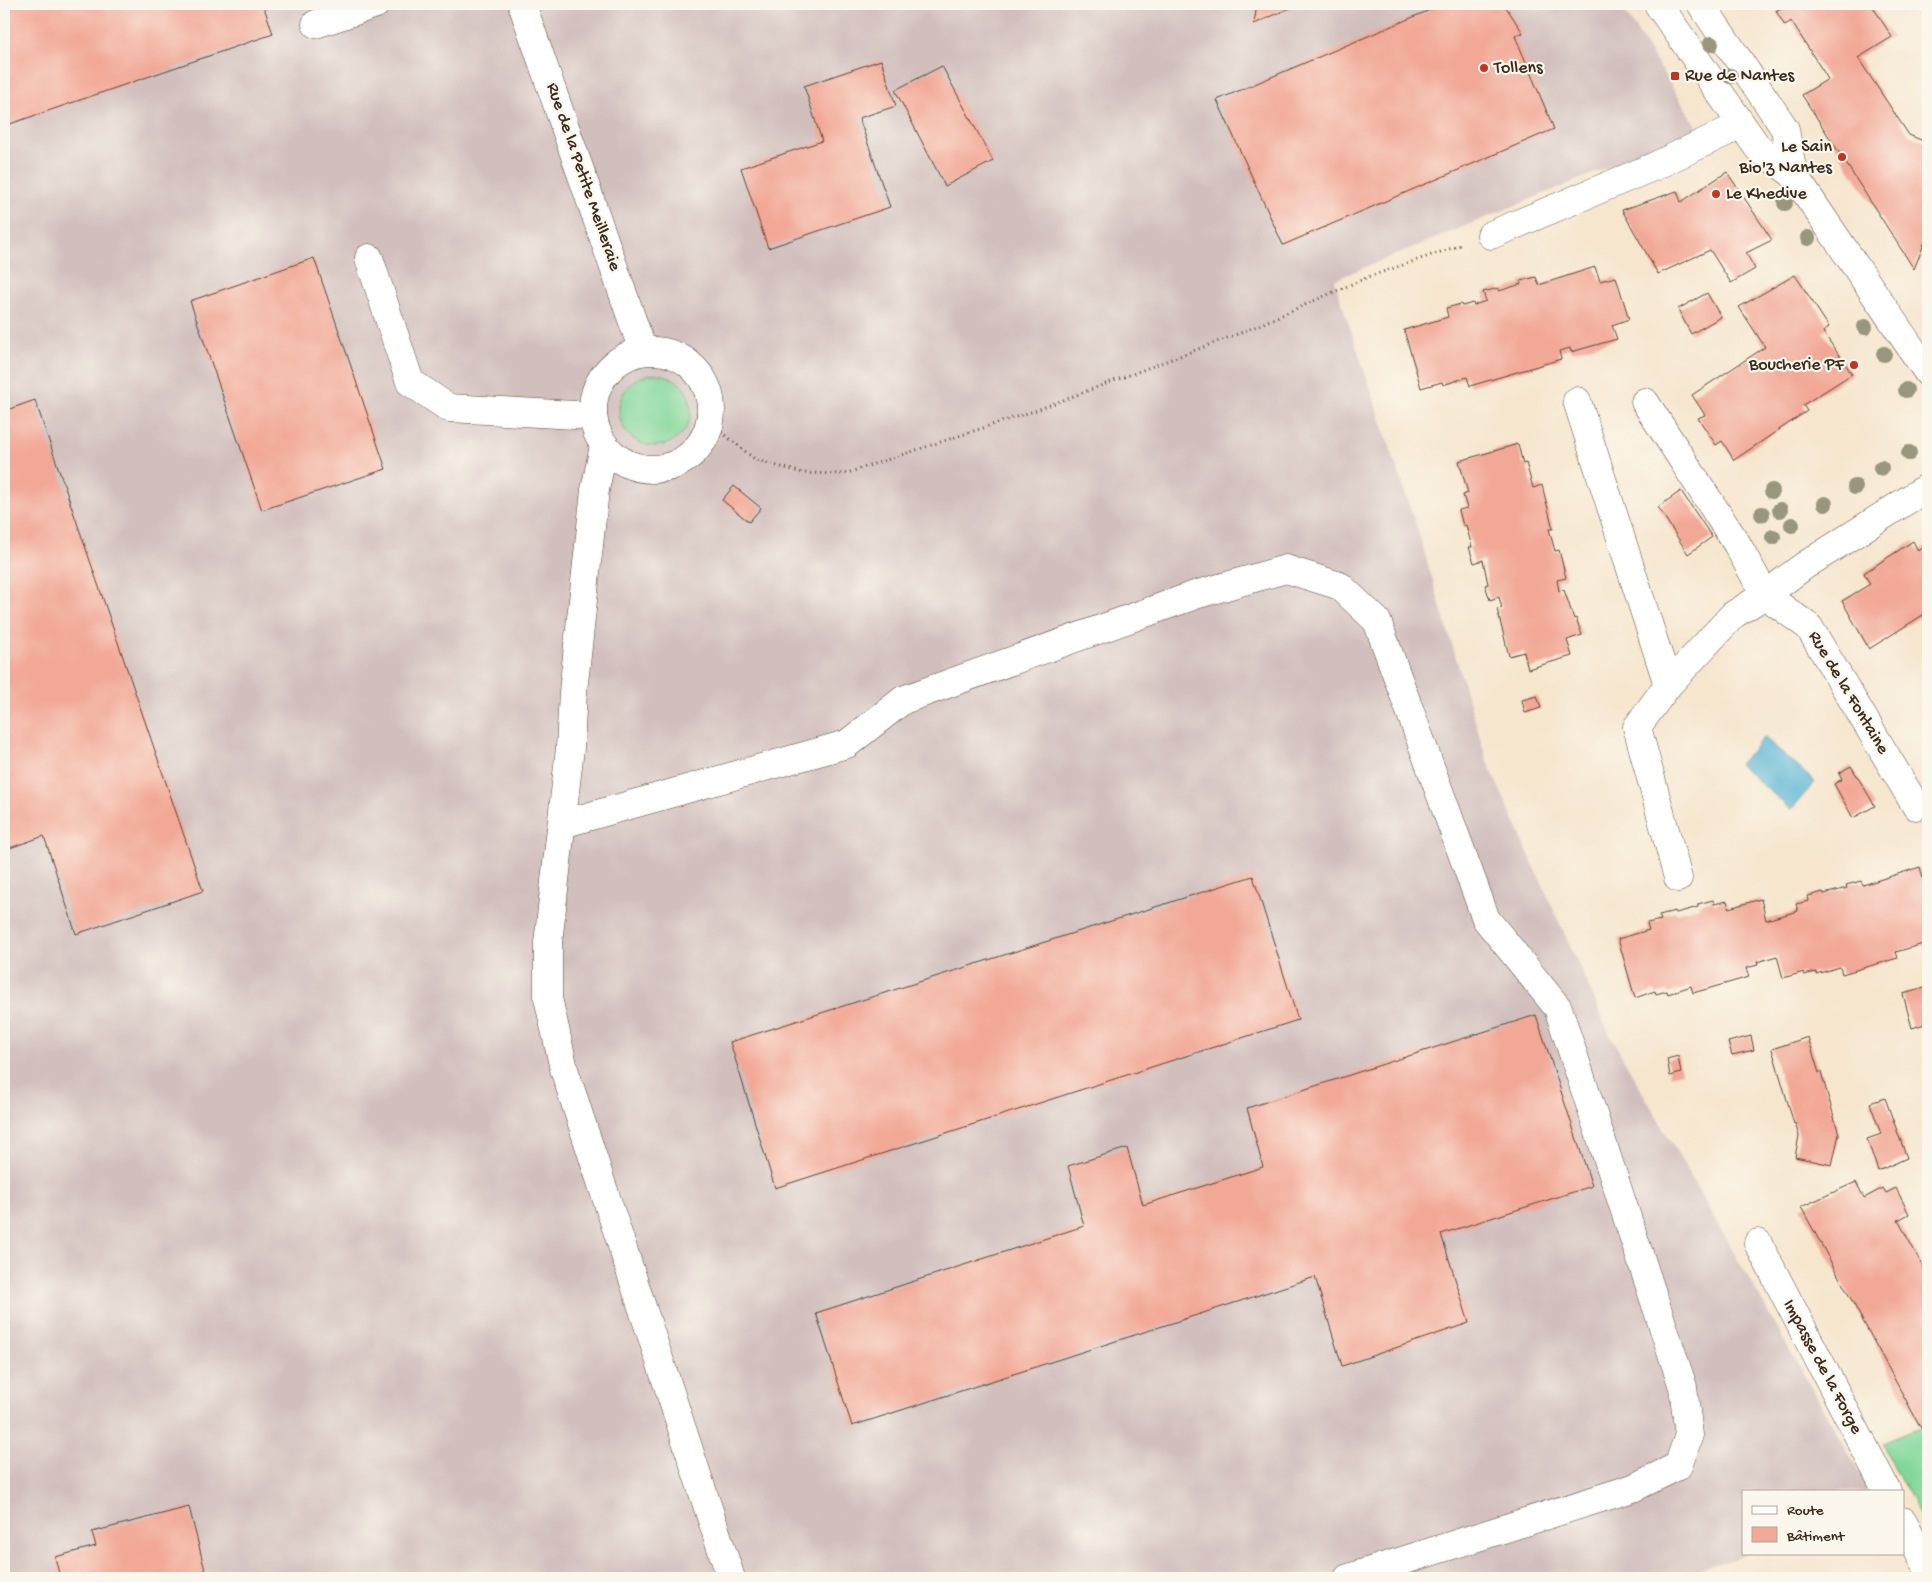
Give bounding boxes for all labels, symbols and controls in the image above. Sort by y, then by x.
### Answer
place label: Tollens [1493,58,1544,79]
marker: Tollens [1478,62,1490,74]
place label: Rue de Nantes [1685,66,1795,87]
marker: Rue de Nantes [1669,70,1681,82]
street label: Rue de la Petite Meilleraie [541,80,625,274]
place label: Le Sain Bio'z Nantes [1738,137,1833,179]
marker: Le Sain Bio'z Nantes [1836,151,1848,163]
place label: Le Khedive [1726,184,1807,205]
marker: Le Khedive [1710,188,1722,200]
place label: Boucherie PF [1748,355,1845,376]
marker: Boucherie PF [1848,359,1860,371]
street label: Rue de la Fontaine [1803,628,1893,759]
street label: Impasse de la Forge [1778,1296,1867,1439]
legend [1742,1490,1904,1554]
text: Route [1787,1502,1824,1520]
text: Bâtiment [1786,1528,1846,1546]

